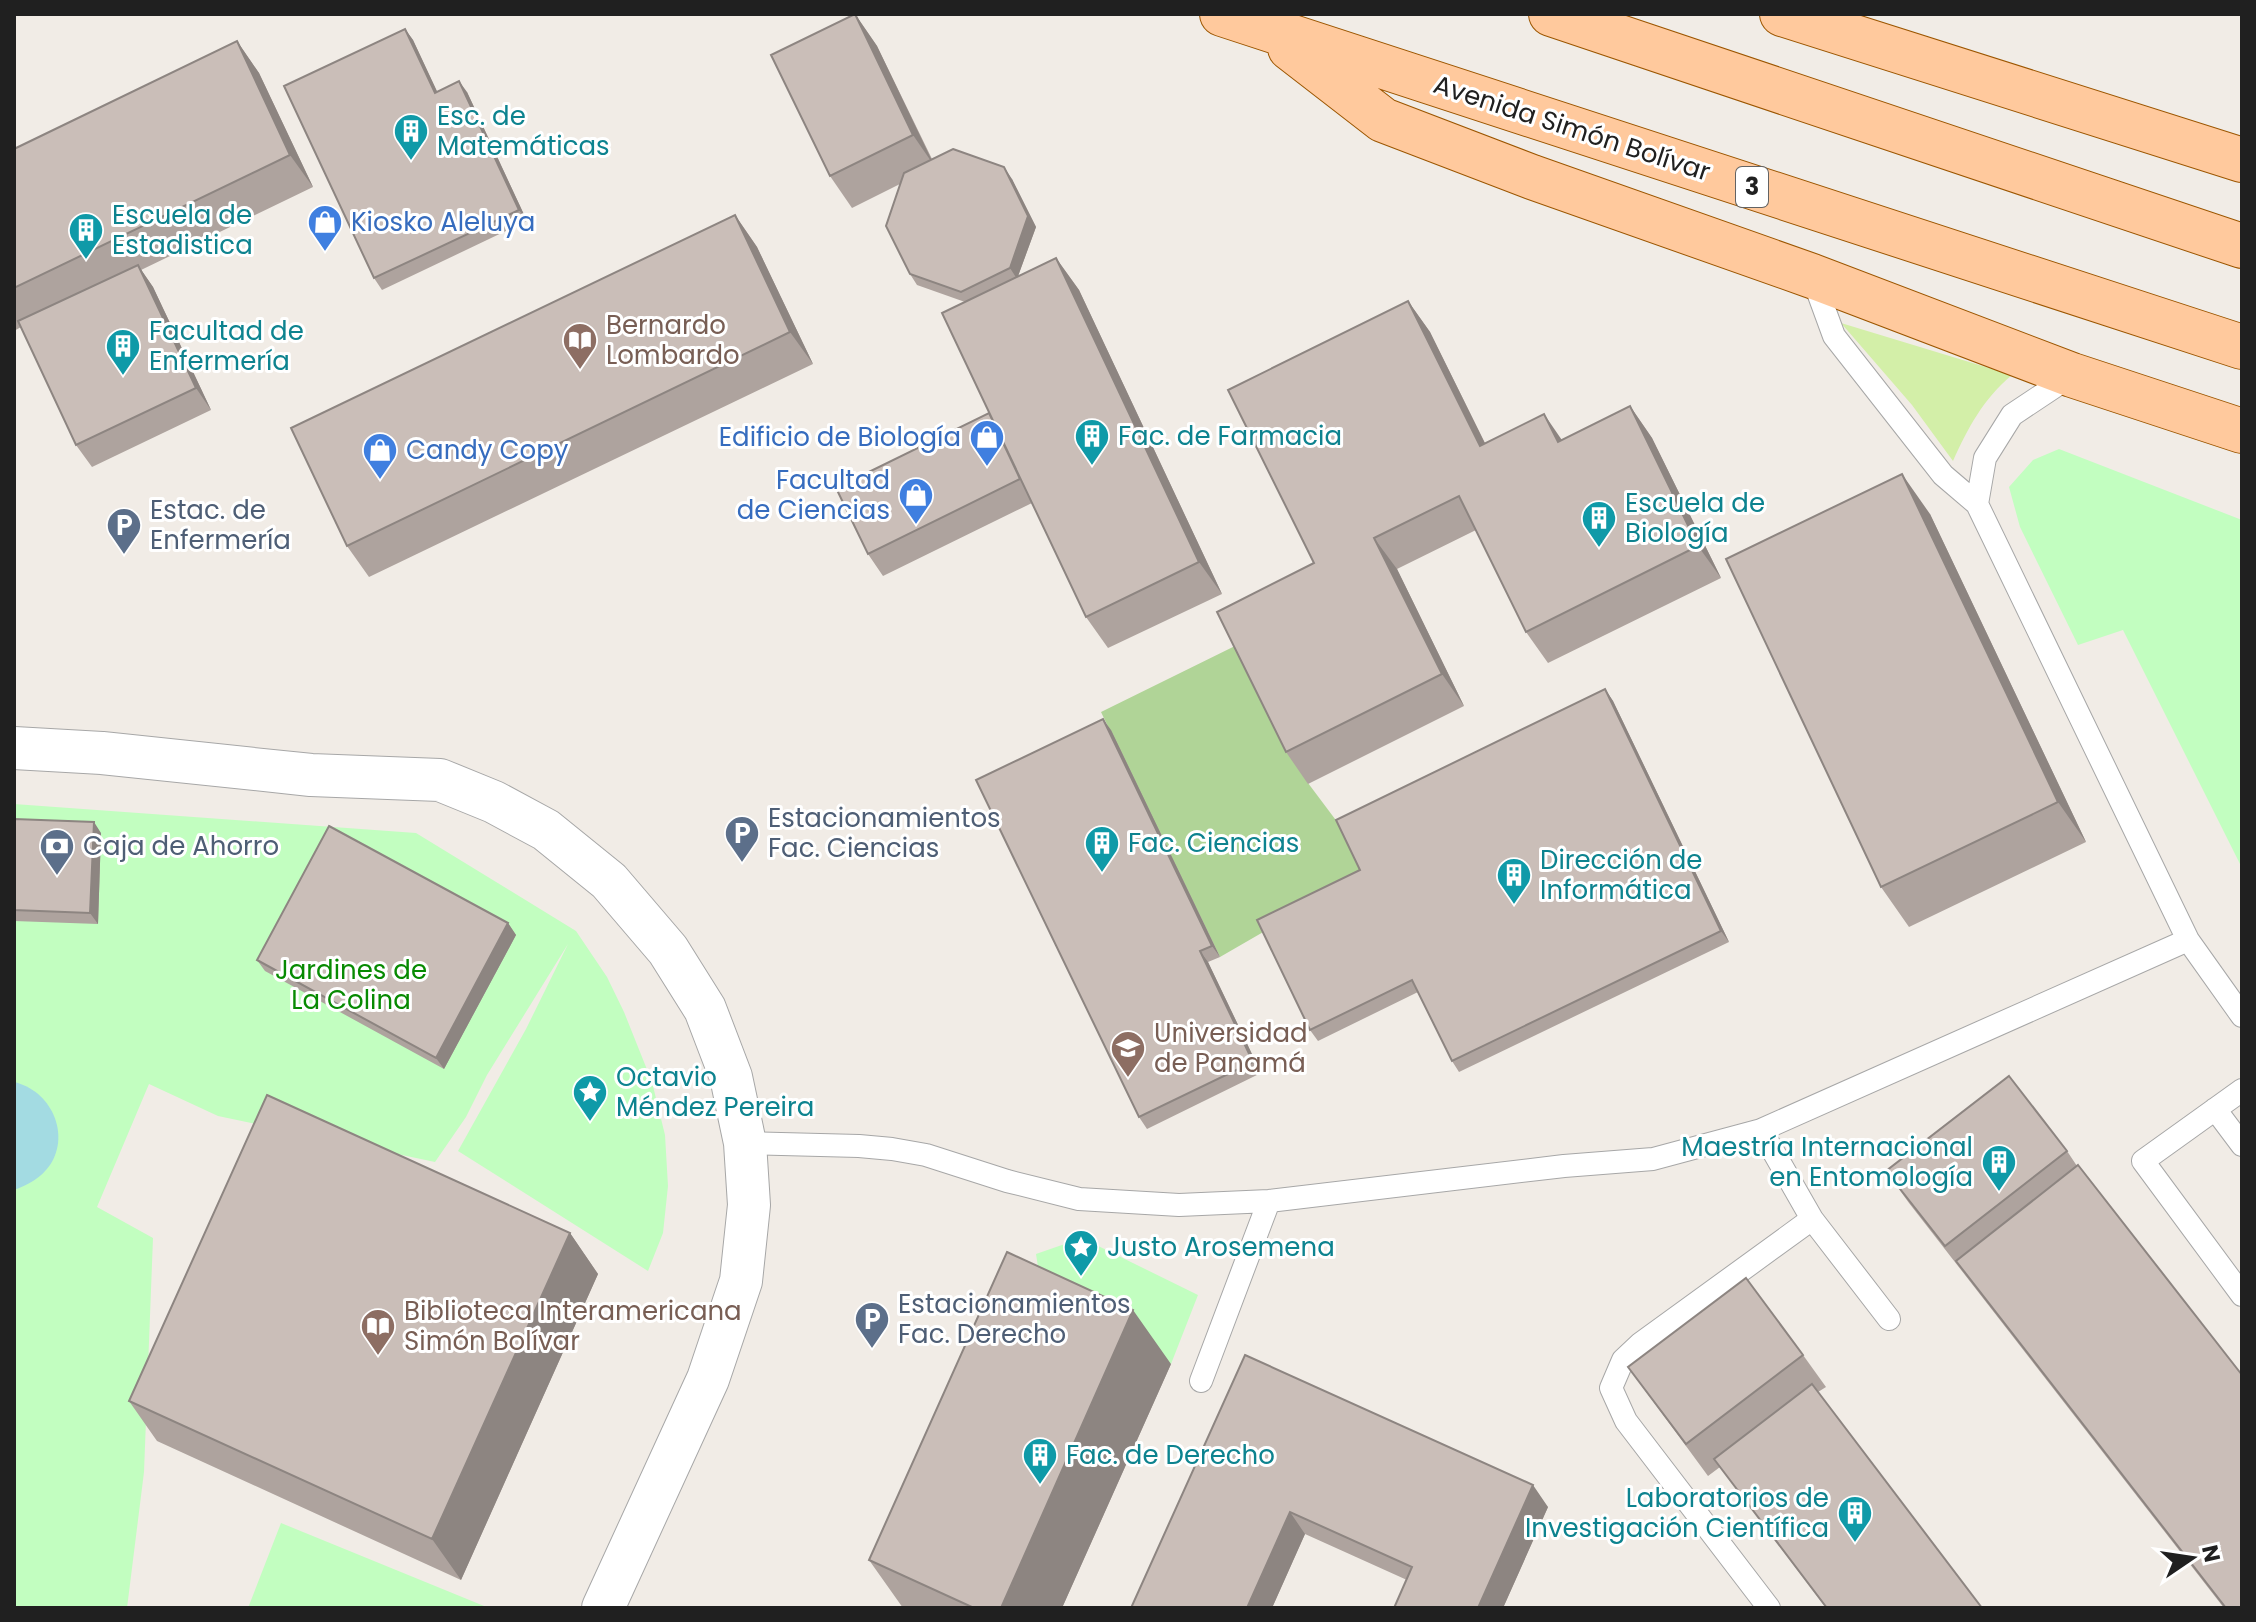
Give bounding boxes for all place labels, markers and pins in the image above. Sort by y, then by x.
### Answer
place label: Esc. de Matemáticas [437,98,610,164]
building icon: Esc. de Matemáticas [392,112,430,162]
place label: Escuela de Estadistica [112,197,253,263]
shop icon: Kiosko Aleluya [306,203,344,253]
place label: Kiosko Aleluya [351,204,535,240]
building icon: Escuela de Estadistica [67,211,105,261]
place label: Bernardo Lombardo [606,307,740,373]
place label: Facultad de Enfermería [149,313,304,379]
library icon: Bernardo Lombardo [561,321,599,371]
building icon: Facultad de Enfermería [104,327,142,377]
building icon: Fac. de Farmacia [1073,417,1111,467]
shop icon: Edificio de Biología [968,418,1006,468]
place label: Fac. de Farmacia [1118,418,1342,454]
place label: Edificio de Biología [719,419,961,455]
shop icon: Candy Copy [361,431,399,481]
place label: Candy Copy [406,432,569,468]
place label: Facultad de Ciencias [737,462,890,528]
shop icon: Facultad de Ciencias [897,476,935,526]
place label: Escuela de Biología [1625,485,1765,551]
place label: Estac. de Enfermería [150,492,291,558]
building icon: Escuela de Biología [1580,499,1618,549]
parking icon: Estac. de Enfermería [105,506,143,556]
place label: Estacionamientos Fac. Ciencias [768,800,1001,866]
parking icon: Estacionamientos Fac. Ciencias [723,814,761,864]
building icon: Fac. Ciencias [1083,824,1121,874]
place label: Fac. Ciencias [1128,825,1299,861]
bank icon: Caja de Ahorro [38,827,76,877]
place label: Caja de Ahorro [83,828,279,864]
place label: Dirección de Informática [1540,842,1702,908]
building icon: Dirección de Informática [1495,856,1533,906]
place label: Universidad de Panamá [1154,1015,1308,1081]
school or university icon: Universidad de Panamá [1109,1029,1147,1079]
place label: Octavio Méndez Pereira [616,1059,814,1125]
place icon: Octavio Méndez Pereira [571,1073,609,1123]
place label: Maestría Internacional en Entomología [1681,1129,1973,1195]
building icon: Maestría Internacional en Entomología [1980,1143,2018,1193]
place icon: Justo Arosemena [1062,1228,1100,1278]
place label: Justo Arosemena [1107,1229,1335,1265]
place label: Estacionamientos Fac. Derecho [898,1286,1131,1352]
place label: Biblioteca Interamericana Simón Bolívar [404,1293,742,1359]
parking icon: Estacionamientos Fac. Derecho [853,1300,891,1350]
library icon: Biblioteca Interamericana Simón Bolívar [359,1307,397,1357]
building icon: Fac. de Derecho [1021,1436,1059,1486]
place label: Fac. de Derecho [1066,1437,1275,1473]
place label: Laboratorios de Investigación Científica [1525,1480,1829,1546]
building icon: Laboratorios de Investigación Científica [1836,1494,1874,1544]

